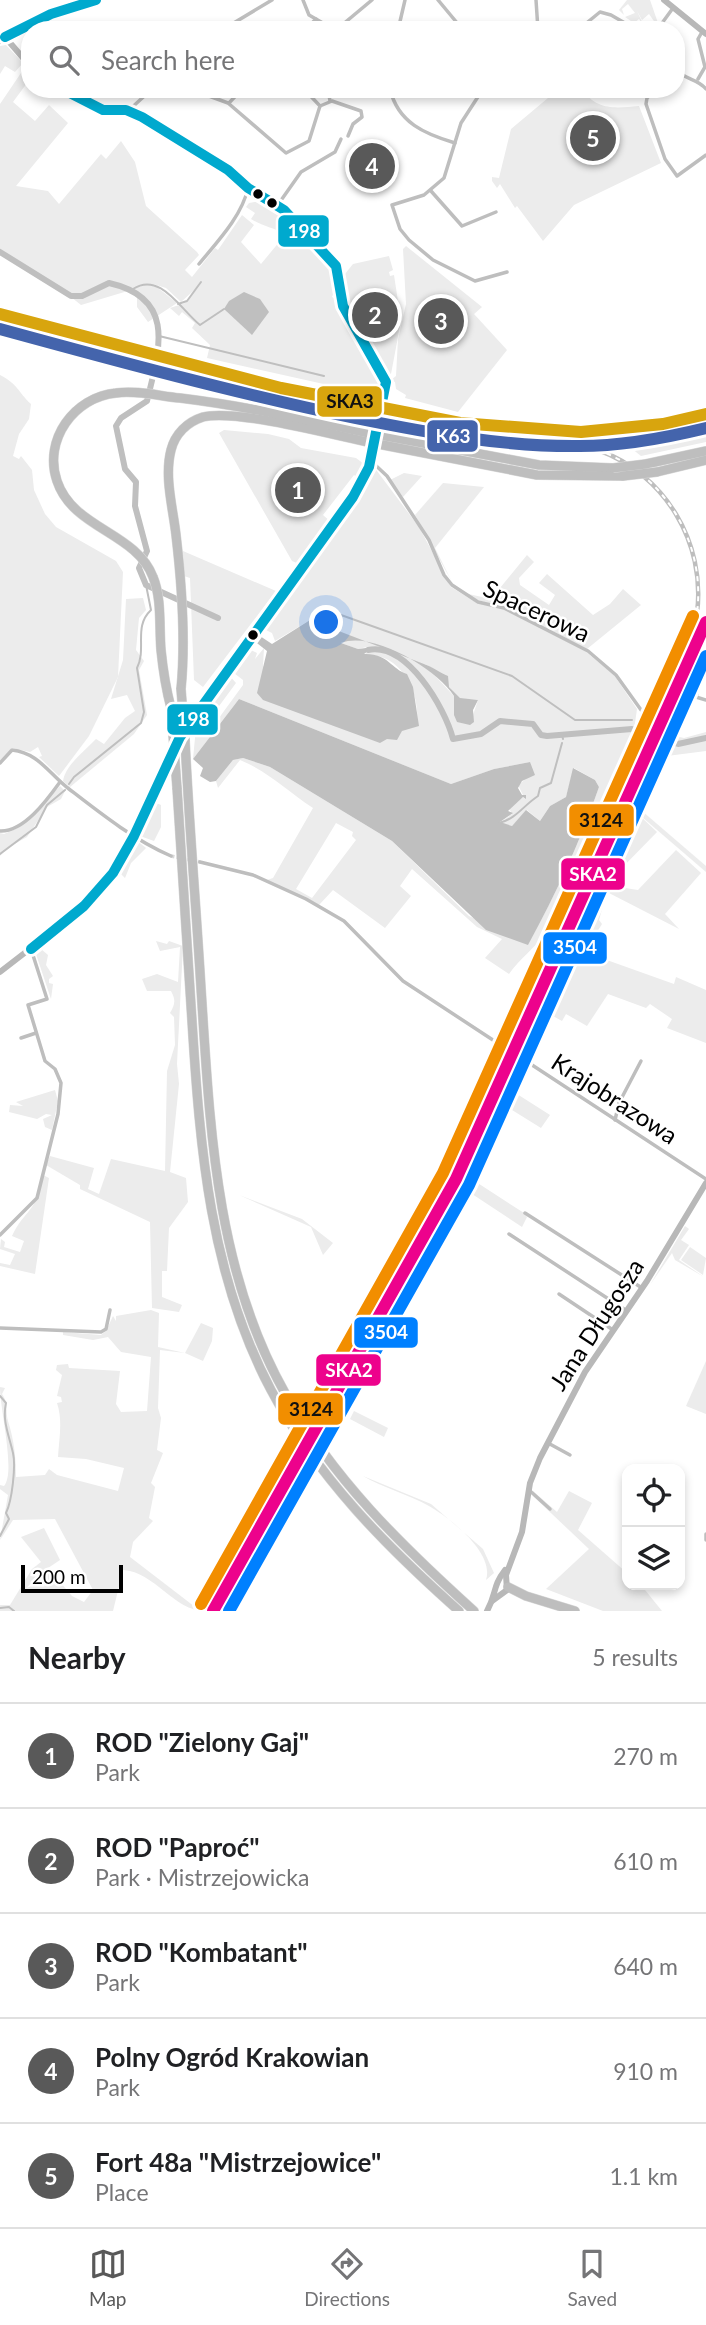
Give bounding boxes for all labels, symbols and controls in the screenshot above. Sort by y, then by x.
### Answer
search box [21,21,685,98]
icon: search [45,41,83,79]
text: Search here [101,44,235,76]
pin: 5 [570,112,616,164]
pin: 4 [349,140,395,192]
unlabelled marker [251,187,265,201]
unlabelled marker [265,196,279,210]
line badge: 198 [277,214,330,248]
text: 198 [287,219,321,242]
pin: 2 [352,289,398,341]
pin: 3 [418,295,464,347]
line badge: SKA3 [316,385,383,418]
text: SKA3 [326,389,374,412]
line badge: K63 [426,419,479,453]
text: K63 [435,424,471,447]
pin: 1 [275,464,321,516]
street label: Spacerowa [479,573,595,647]
your location [309,605,343,639]
unlabelled marker [246,628,260,642]
line badge: 198 [166,703,219,736]
text: 198 [176,707,210,730]
line badge: 3124 [568,803,635,837]
text: 3124 [579,808,623,831]
line badge: SKA2 [560,857,626,891]
text: SKA2 [569,862,617,885]
line badge: 3504 [542,931,608,965]
text: 3504 [553,935,597,958]
street label: Krajobrazowa [547,1047,683,1149]
street label: Jana Długosza [543,1253,649,1395]
line badge: 3504 [353,1316,419,1349]
text: 3504 [364,1320,408,1343]
line badge: SKA2 [315,1353,382,1387]
text: SKA2 [325,1358,373,1381]
line badge: 3124 [277,1392,344,1426]
text: 3124 [289,1397,333,1420]
map controls [622,1464,685,1590]
button: locate [622,1464,685,1527]
button: layers [622,1527,685,1590]
scale bar [21,1562,122,1594]
text: 200 m [32,1565,86,1588]
text: Nearby [28,1639,126,1675]
text: 5 results [592,1643,678,1671]
text: ROD "Zielony Gaj" [95,1726,309,1758]
text: 1 [44,1742,58,1770]
text: 270 m [613,1742,678,1770]
text: Park [95,1758,140,1786]
text: ROD "Paproć" [95,1831,260,1863]
text: 2 [44,1847,58,1875]
text: 610 m [613,1847,678,1875]
text: Park · Mistrzejowicka [95,1863,309,1891]
text: ROD "Kombatant" [95,1936,308,1968]
text: 3 [44,1952,58,1980]
text: 640 m [613,1952,678,1980]
text: Park [95,1968,140,1996]
text: Polny Ogród Krakowian [95,2041,369,2073]
text: 4 [44,2057,58,2085]
text: 910 m [613,2057,678,2085]
text: Park [95,2073,140,2101]
text: Fort 48a "Mistrzejowice" [95,2146,381,2178]
text: 5 [44,2162,58,2190]
text: 1.1 km [609,2162,678,2190]
text: Place [95,2178,149,2206]
tab: Map [89,2245,127,2310]
tab: Directions [304,2245,390,2310]
tab: Saved [568,2245,617,2310]

